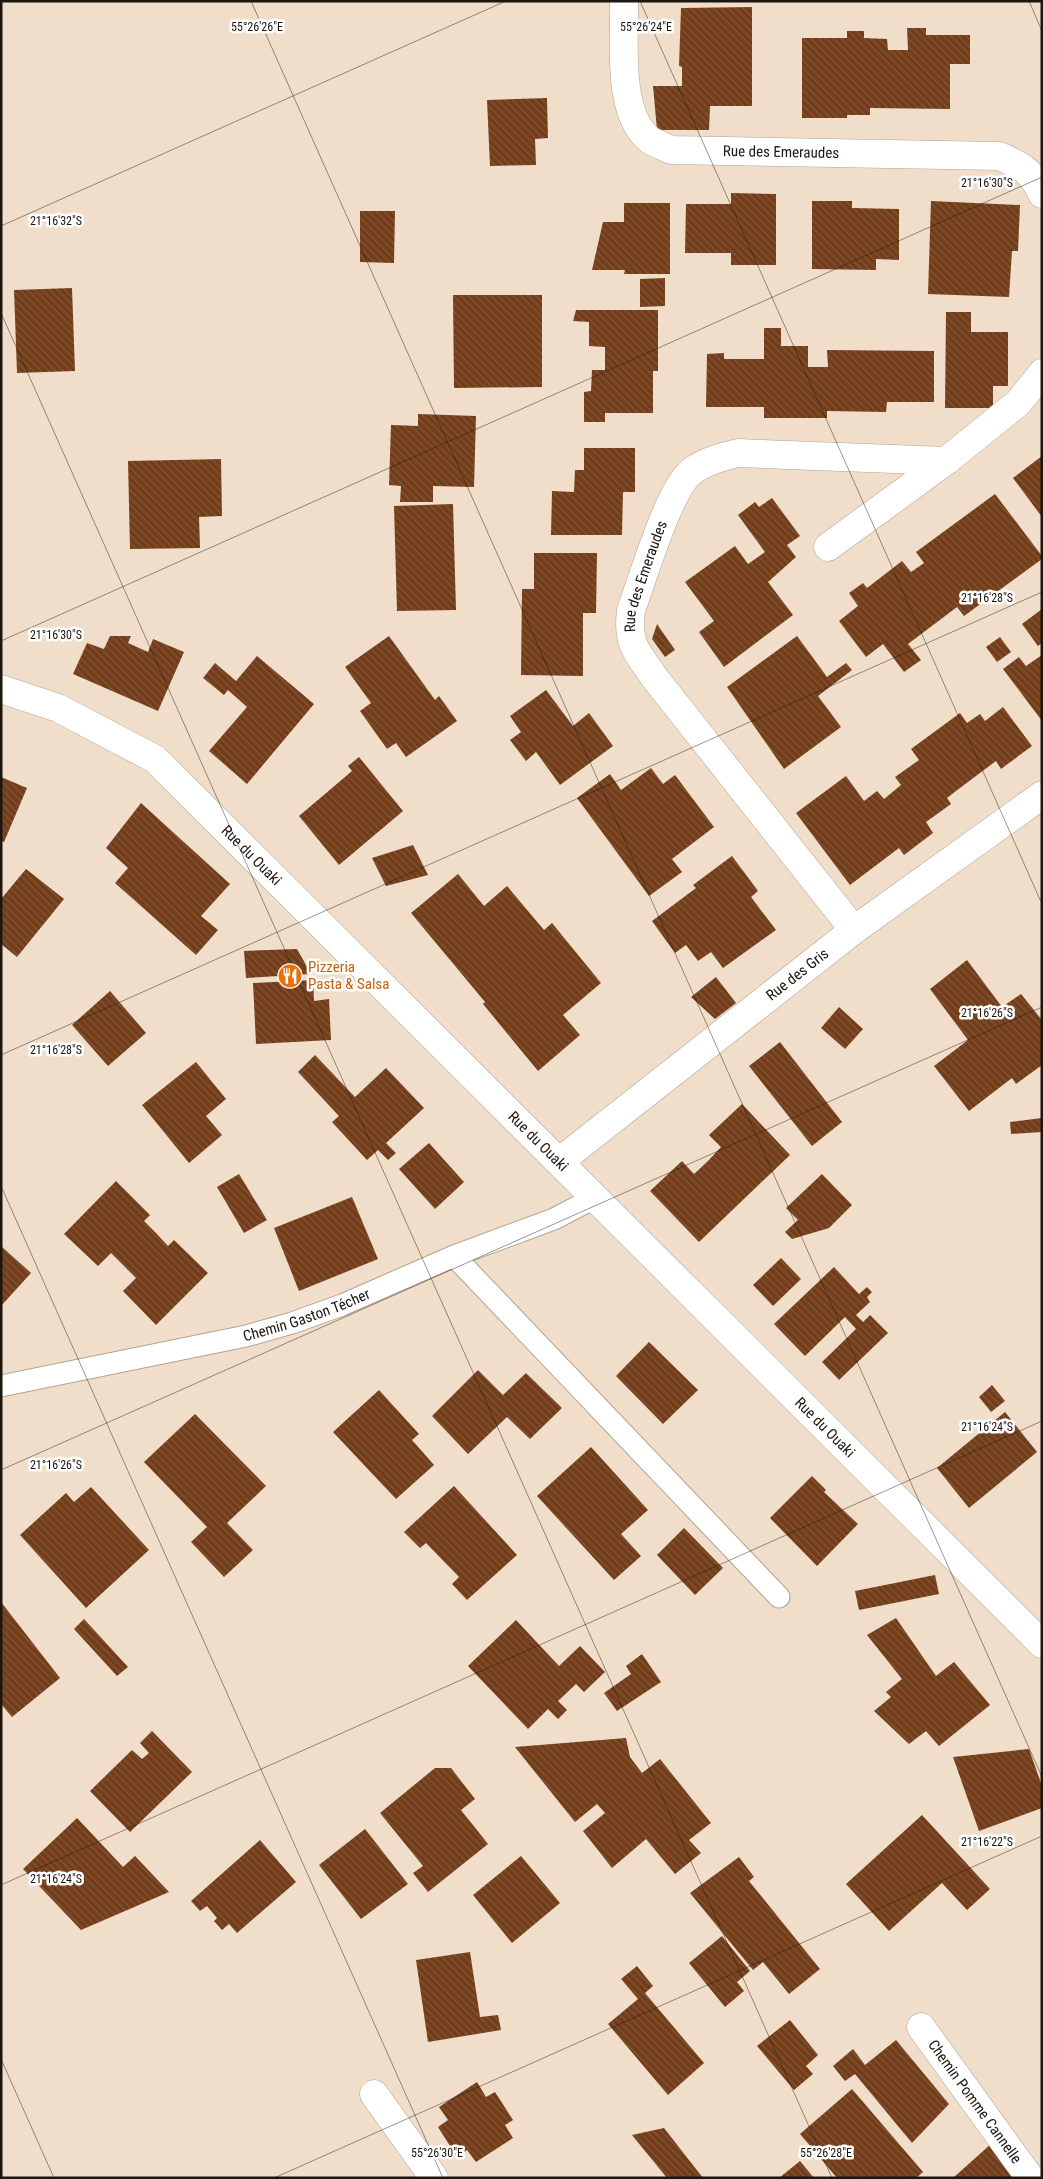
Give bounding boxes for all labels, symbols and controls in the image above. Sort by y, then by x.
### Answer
text: 55°26'26"E [231,20,283,34]
text: 55°26'24"E [620,20,672,34]
street label: Rue des Emeraudes [723,142,839,162]
text: 21°16'30"S [961,176,1013,190]
text: 21°16'32"S [30,214,82,228]
street label: Rue des Emeraudes [621,518,671,633]
text: 21°16'28"S [961,591,1013,605]
text: 21°16'30"S [30,628,82,642]
street label: Rue du Ouaki [218,822,285,889]
street label: Rue des Gris [763,944,832,1004]
place label: Pizzeria Pasta & Salsa [308,958,389,993]
restaurant icon: Pizzeria Pasta & Salsa [277,963,303,989]
text: 21°16'26"S [961,1006,1013,1020]
text: 21°16'28"S [30,1043,82,1057]
street label: Rue du Ouaki [504,1108,572,1175]
street label: Chemin Gaston Técher [241,1285,373,1345]
street label: Rue du Ouaki [791,1394,859,1461]
text: 21°16'24"S [961,1420,1013,1434]
text: 21°16'26"S [30,1458,82,1472]
text: 21°16'22"S [961,1835,1013,1849]
text: 21°16'24"S [30,1872,82,1886]
street label: Chemin Pomme Cannelle [924,2036,1026,2167]
text: 55°26'30"E [411,2146,463,2160]
text: 55°26'28"E [800,2146,852,2160]

